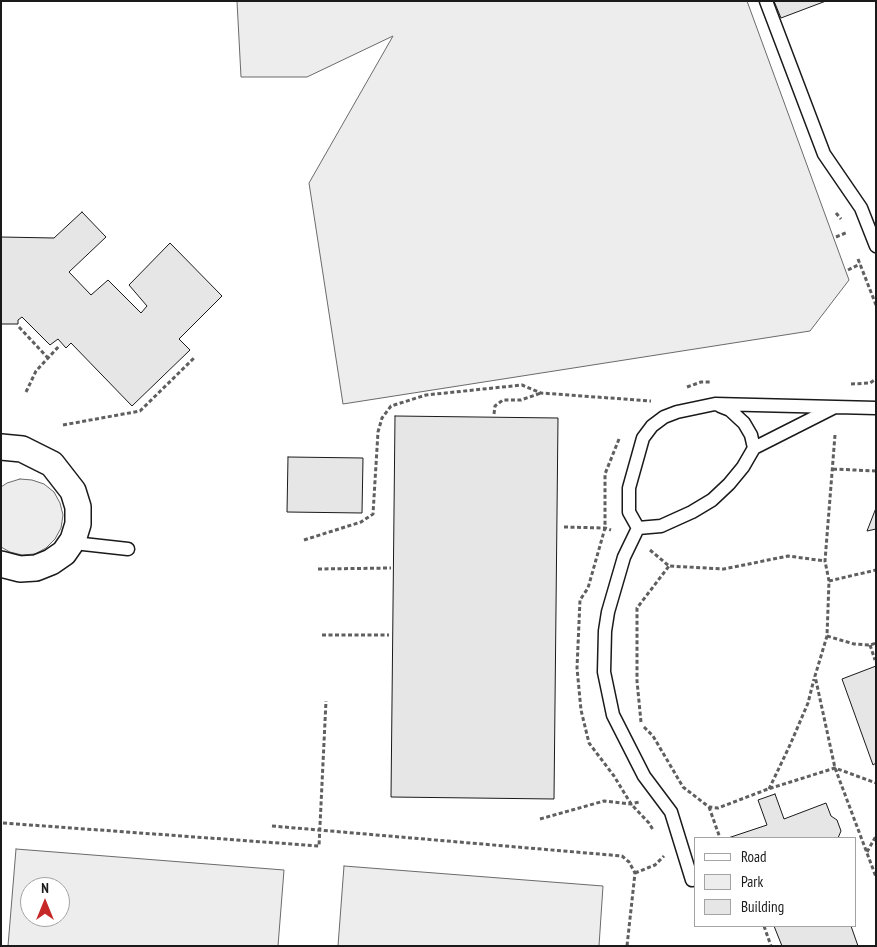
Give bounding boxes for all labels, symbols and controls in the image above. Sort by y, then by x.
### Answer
legend [694,837,857,927]
text: Road [741,847,767,866]
text: Park [741,872,763,891]
north arrow [20,877,70,927]
text: N [41,879,49,897]
text: Building [741,897,784,916]

